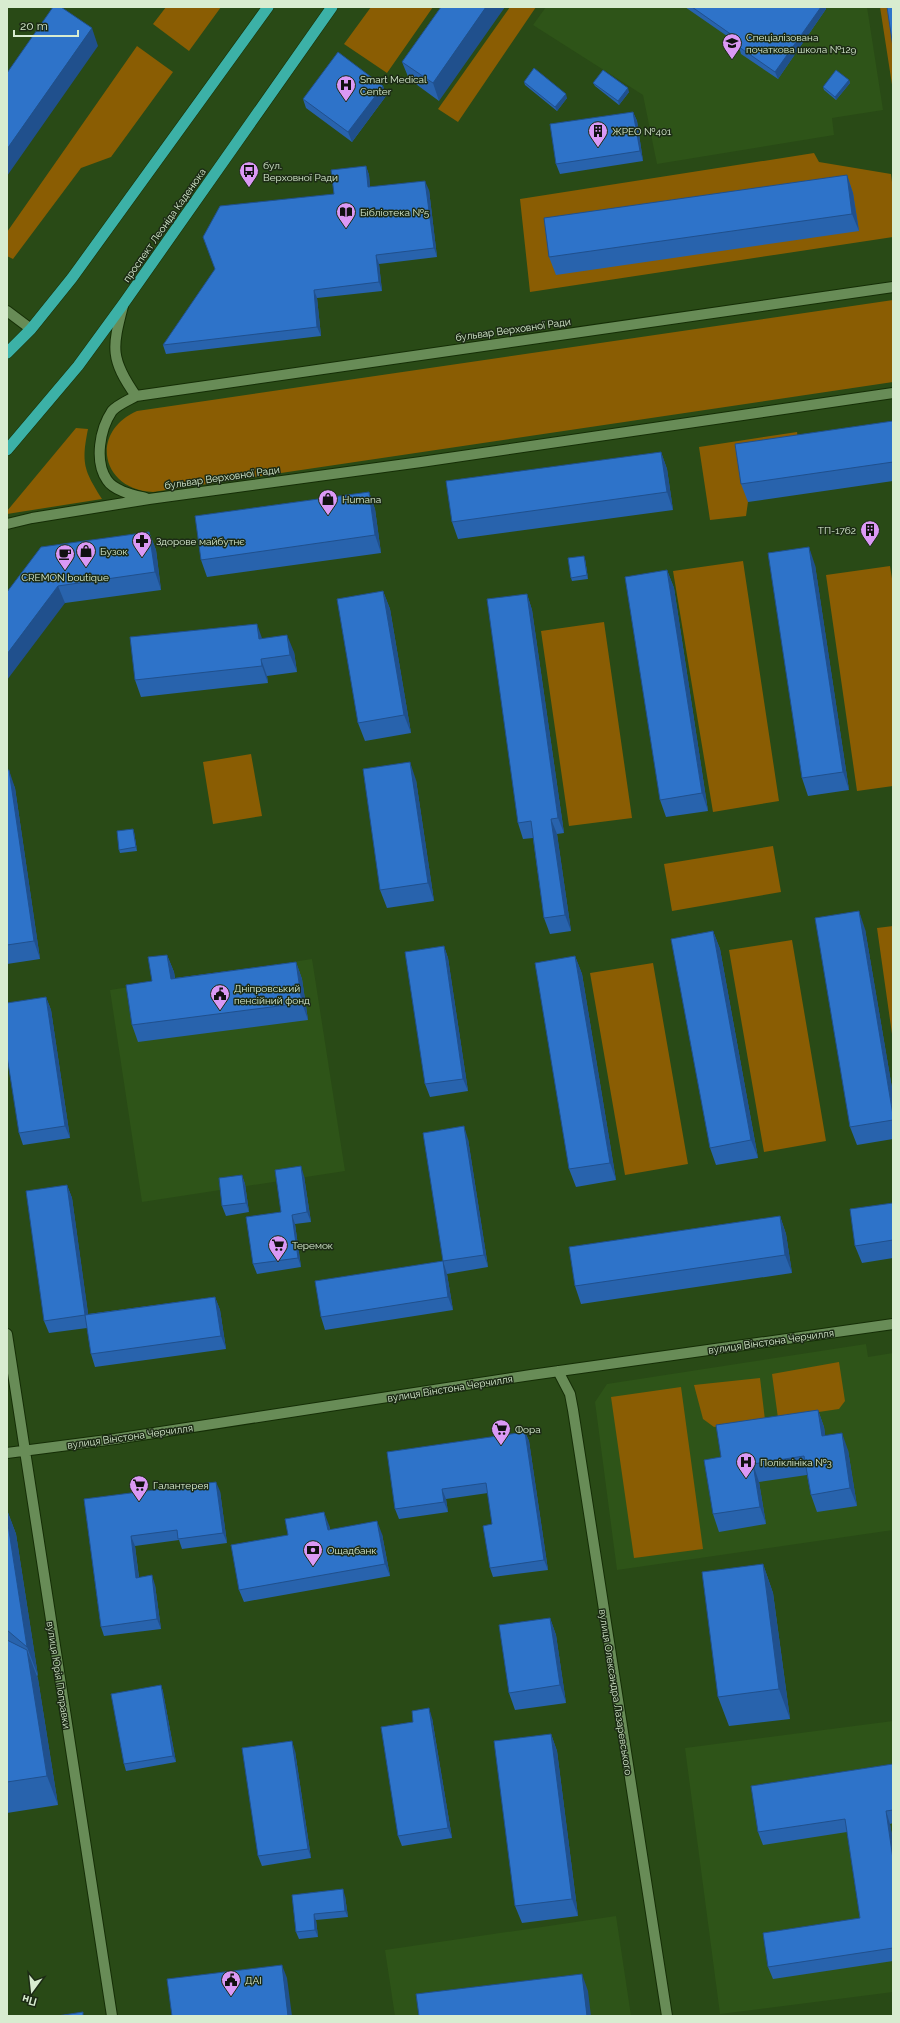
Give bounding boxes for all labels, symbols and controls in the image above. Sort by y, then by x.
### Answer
scale bar [14,12,78,38]
text: 20 m [20,19,48,33]
school or university icon: Спеціалізована початкова школа №129 [721,32,743,60]
place label: Спеціалізована початкова школа №129 [746,32,857,55]
hospital icon: Smart Medical Center [335,74,357,102]
place label: Smart Medical Center [360,74,427,97]
building icon: ЖРЕО №401 [587,120,609,148]
place label: ЖРЕО №401 [612,126,672,137]
bus stop icon: бул. Верховної Ради [238,160,260,188]
place label: бул. Верховної Ради [263,160,338,183]
street label: проспект Леоніда Каденюка [121,166,208,284]
library icon: Бібліотека №5 [335,201,357,229]
place label: Бібліотека №5 [360,207,430,218]
street label: бульвар Верховної Ради [455,316,571,343]
street label: бульвар Верховної Ради [164,464,280,491]
shop icon: Humana [317,488,339,516]
place label: Humana [342,494,381,505]
building icon: ТП-1762 [859,519,881,547]
place label: ТП-1762 [818,525,856,536]
pharmacy icon: Здорове майбутнє [131,530,153,558]
place label: Здорове майбутнє [156,536,245,547]
shop icon: Бузок [75,540,97,568]
cafe icon: CREMON boutique [54,543,76,571]
place label: Бузок [100,546,128,557]
place label: CREMON boutique [21,572,109,583]
public building icon: Дніпровський пенсійний фонд [209,983,231,1011]
place label: Дніпровський пенсійний фонд [234,983,310,1006]
supermarket icon: Теремок [267,1234,289,1262]
place label: Теремок [292,1240,333,1251]
street label: вулиця Вінстона Черчилля [708,1327,835,1356]
street label: вулиця Вінстона Черчилля [387,1373,514,1404]
supermarket icon: Фора [490,1418,512,1446]
street label: вулиця Вінстона Черчилля [67,1422,194,1451]
place label: Фора [515,1424,541,1435]
hospital icon: Поліклініка №3 [735,1451,757,1479]
place label: Поліклініка №3 [760,1457,832,1468]
supermarket icon: Галантерея [128,1474,150,1502]
place label: Галантерея [153,1480,208,1491]
bank icon: Ощадбанк [302,1539,324,1567]
place label: Ощадбанк [327,1545,377,1556]
street label: вулиця Олександра Лазаревського [597,1608,634,1776]
street label: вулиця Юрія Поправки [45,1621,72,1730]
public building icon: ДАІ [220,1969,242,1997]
north arrow [12,1971,52,2011]
place label: ДАІ [245,1975,262,1986]
text: Пн [21,1992,38,2008]

